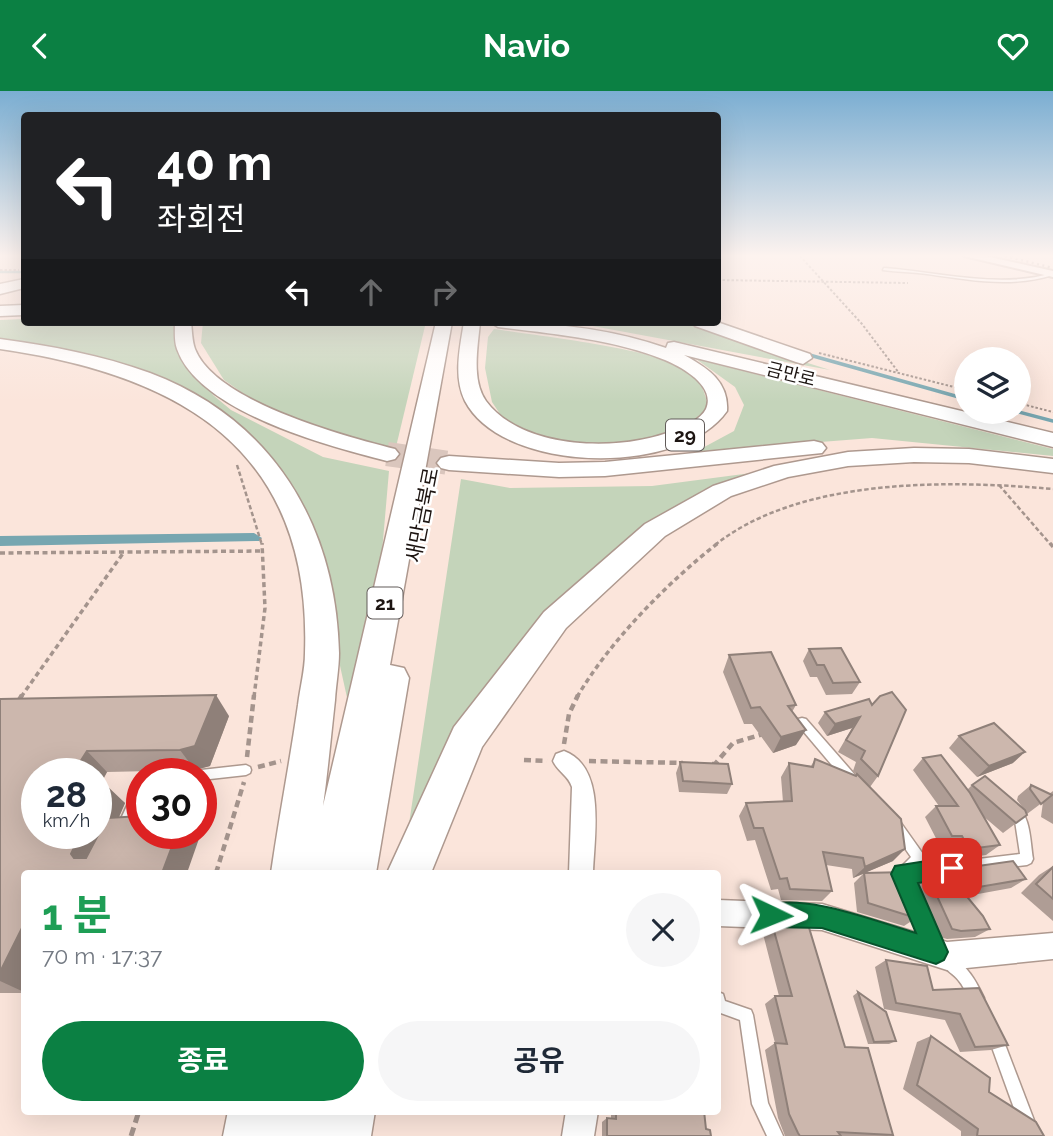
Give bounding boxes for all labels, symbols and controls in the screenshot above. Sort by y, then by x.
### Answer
icon: back [21,27,59,65]
text: Navio [483,27,570,64]
icon: heart [994,27,1032,65]
text: 40 m [157,134,272,191]
icon: left [42,140,133,231]
text: 좌회전 [157,200,245,237]
icon: left [279,273,317,311]
icon: ahead [352,273,390,311]
icon: right [425,273,463,311]
map controls [954,347,1031,424]
button: layers [954,347,1031,424]
street label: 금만로 [764,358,818,390]
road number: 29 [666,419,704,451]
street label: 새만금북로 [401,465,443,565]
road number: 21 [368,587,402,618]
speed limit sign: 30 [126,758,217,849]
text: 28 [46,774,87,815]
text: km/h [43,810,90,831]
pin [922,838,982,898]
icon: arrive [933,849,971,887]
position arrow [734,878,808,952]
text: 1 분 [42,891,111,940]
button: close [626,893,700,967]
text: 70 m · 17:37 [42,942,162,969]
button: 종료 [42,1021,364,1101]
button: 공유 [378,1021,700,1101]

